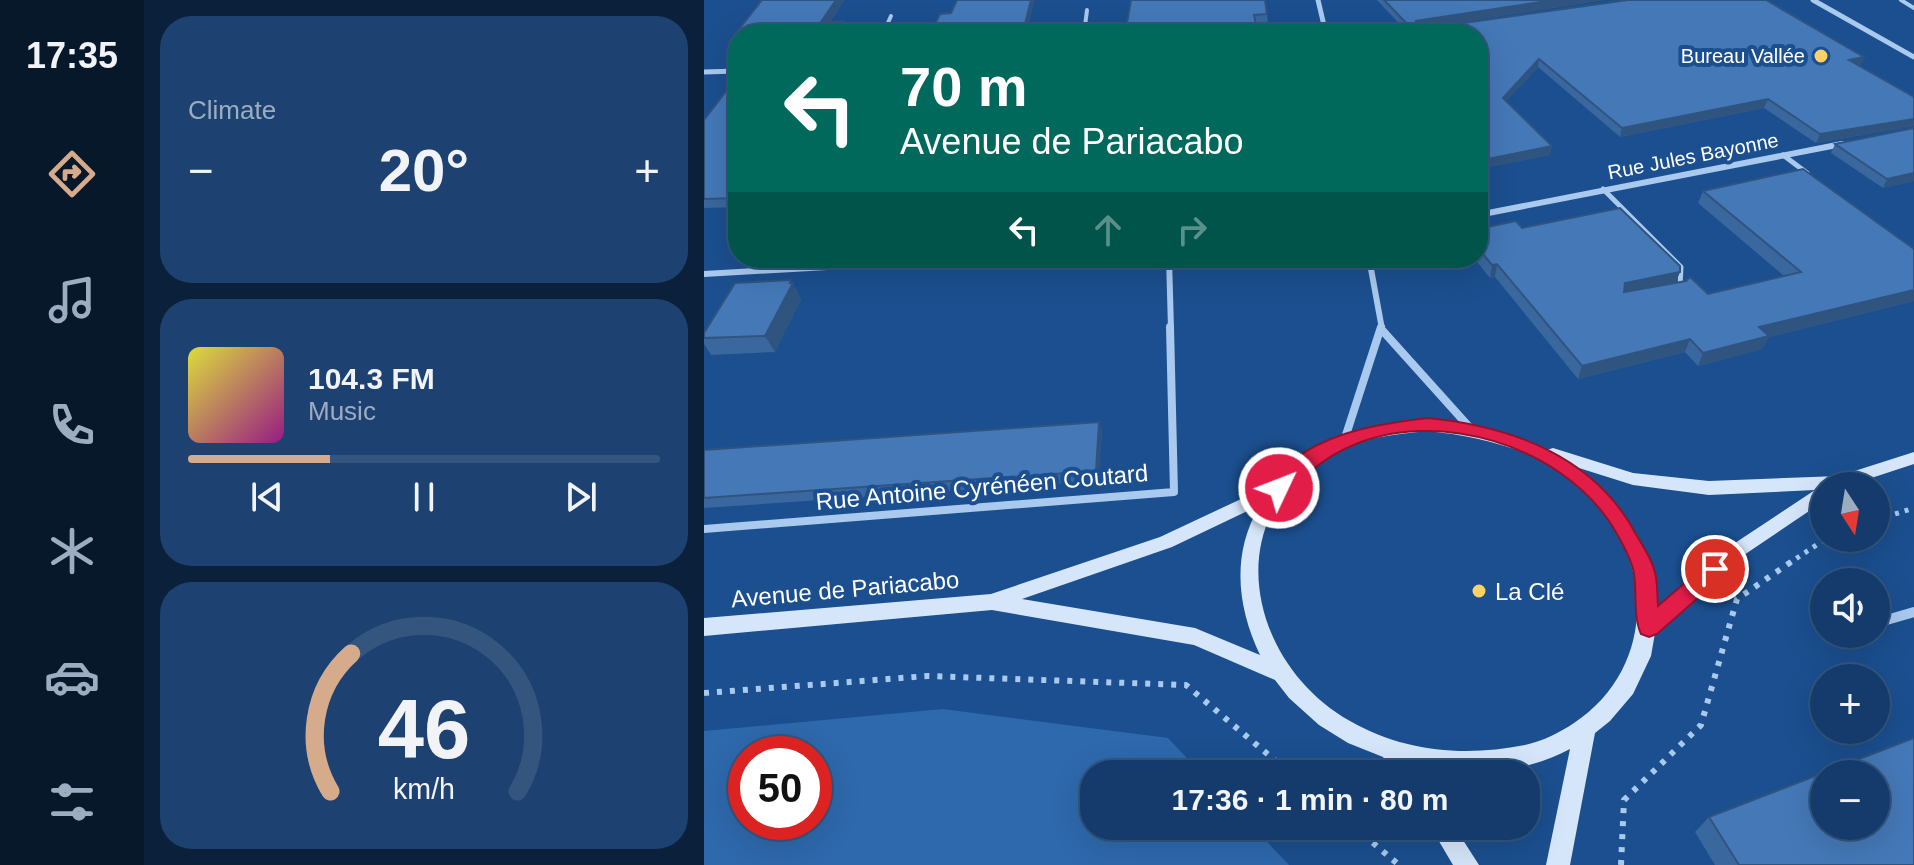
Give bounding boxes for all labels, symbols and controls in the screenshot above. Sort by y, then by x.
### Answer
text: 17:35 [26,35,118,76]
place label: Bureau Vallée [1681,45,1805,67]
marker: Bureau Vallée [1812,47,1830,65]
text: 70 m [900,55,1028,118]
icon: left [768,56,872,160]
text: Climate [188,95,276,125]
text: Avenue de Pariacabo [900,121,1244,162]
street label: Rue Jules Bayonne [1606,129,1780,183]
text: 20° [379,137,469,204]
icon: directions [44,146,100,202]
text: − [188,146,214,195]
text: + [634,146,660,195]
icon: left [1002,208,1046,252]
icon: ahead [1086,208,1130,252]
icon: right [1170,208,1214,252]
icon: music [44,272,100,328]
text: 104.3 FM [308,362,435,395]
text: Music [308,396,376,426]
icon: phone [44,397,100,453]
position arrow [1237,446,1321,530]
street label: Rue Antoine Cyrénéen Coutard [815,459,1149,515]
north arrow [1810,472,1890,552]
map controls [1810,472,1890,840]
icon: previous [245,475,289,519]
icon: pause [402,475,446,519]
icon: next [559,475,603,519]
icon: climate [44,523,100,579]
pin [1681,535,1749,603]
icon: arrive [1693,547,1737,591]
street label: Avenue de Pariacabo [730,566,960,612]
button: sound [1810,568,1890,648]
place label: La Clé [1495,578,1564,605]
marker: La Clé [1470,582,1488,600]
icon: car [44,649,100,705]
button: + [1810,664,1890,744]
text: 46 [378,682,470,775]
speed limit sign: 50 [728,736,832,840]
button: − [1810,760,1890,840]
text: km/h [393,773,455,805]
icon: filters [44,774,100,830]
text: 17:36 · 1 min · 80 m [1172,783,1448,816]

